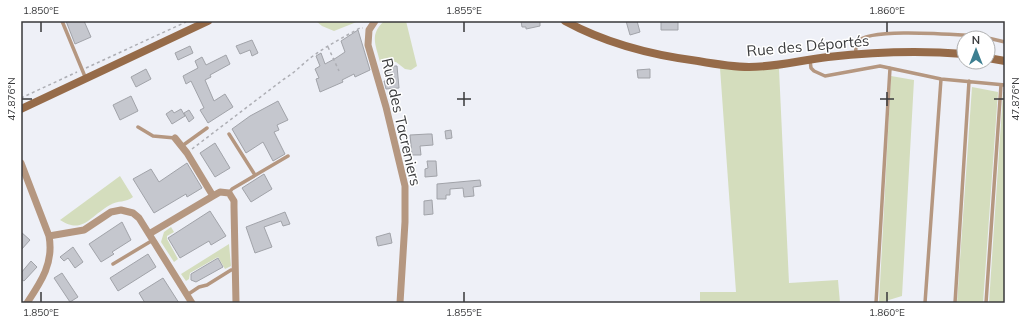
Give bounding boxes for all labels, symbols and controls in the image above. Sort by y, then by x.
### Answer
text: 1.850°E [23,4,59,17]
text: 1.855°E [446,4,482,17]
text: 1.860°E [869,4,905,17]
north arrow [956,30,996,70]
street label: Rue des Déportés [746,31,870,60]
text: N [972,33,980,47]
street label: Rue des Tacreniers [378,56,425,188]
text: 47.876°N [5,77,18,121]
text: 47.876°N [1009,77,1022,121]
text: 1.850°E [23,306,59,319]
text: 1.855°E [446,306,482,319]
text: 1.860°E [869,306,905,319]

